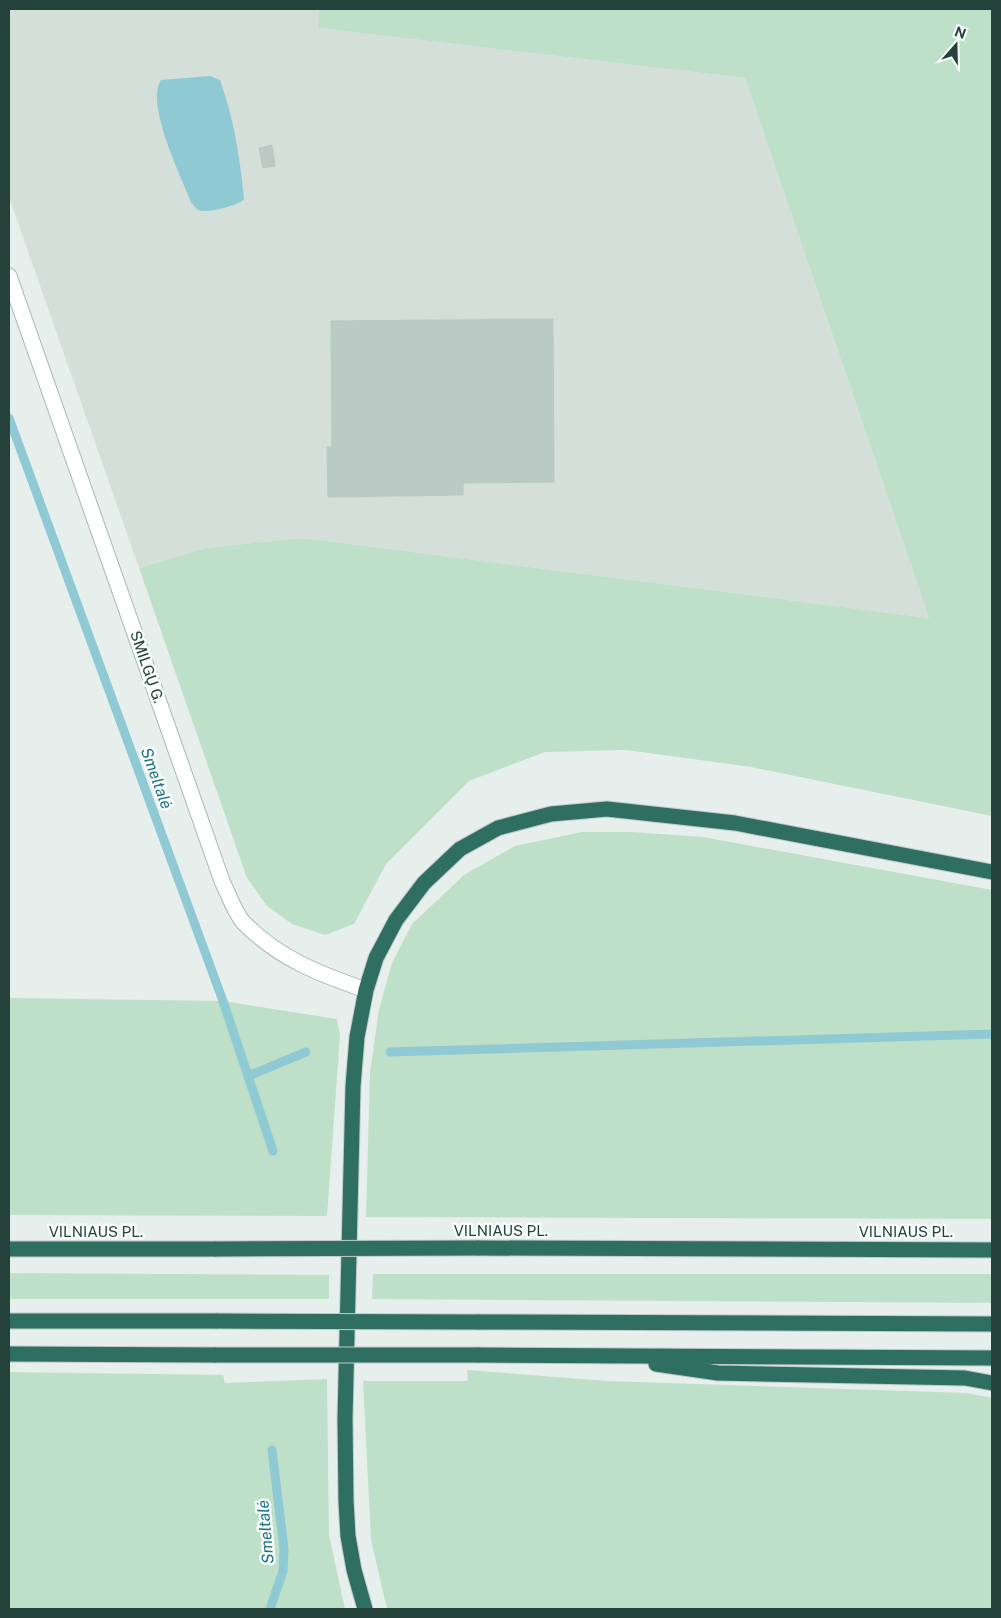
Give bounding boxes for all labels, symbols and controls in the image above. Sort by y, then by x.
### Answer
north arrow [931,20,981,70]
text: N [953,23,968,42]
street label: SMILGŲ G. [127,628,168,705]
water label: Smeltalė [137,745,177,812]
street label: VILNIAUS PL. [454,1222,548,1239]
street label: VILNIAUS PL. [49,1223,143,1240]
street label: VILNIAUS PL. [859,1223,953,1240]
water label: Smeltalė [253,1499,278,1565]

